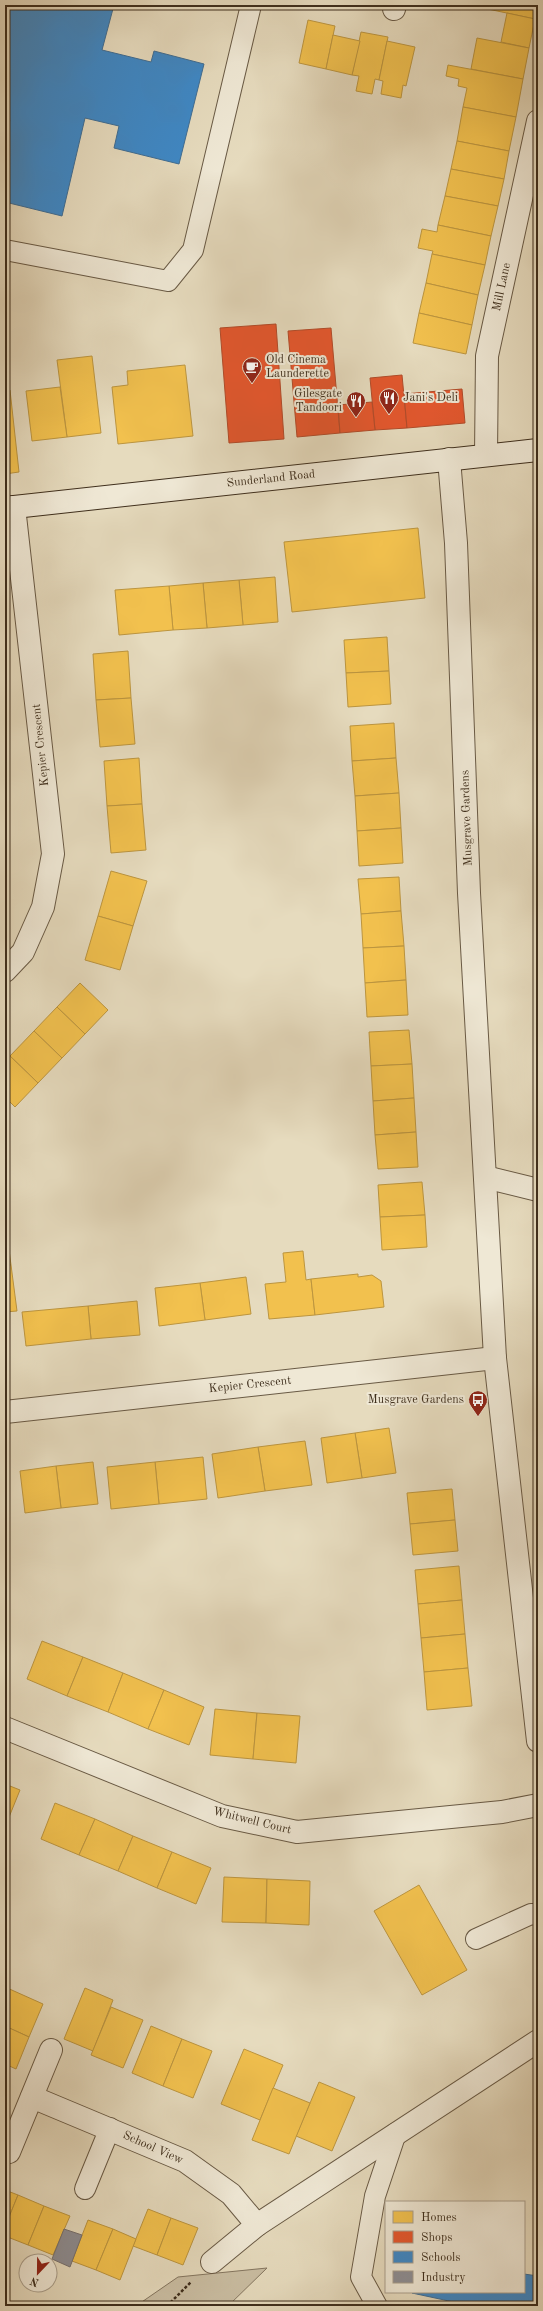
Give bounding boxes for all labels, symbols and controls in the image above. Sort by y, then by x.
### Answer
street label: Mill Lane [491,261,513,312]
place label: Old Cinema Launderette [266,354,329,380]
cafe icon: Old Cinema Launderette [241,356,263,384]
restaurant icon: Jani's Deli [378,387,400,415]
place label: Gilesgate Tandoori [294,388,342,414]
restaurant icon: Gilesgate Tandoori [345,390,367,418]
place label: Jani's Deli [403,392,458,404]
street label: Sunderland Road [226,468,316,490]
street label: Kepier Crescent [31,703,51,787]
street label: Musgrave Gardens [459,770,475,866]
street label: Kepier Crescent [208,1375,292,1395]
bus stop icon: Musgrave Gardens [467,1389,489,1417]
place label: Musgrave Gardens [368,1394,464,1406]
street label: Whitwell Court [212,1805,292,1837]
street label: School View [121,2129,186,2167]
legend [385,2201,525,2293]
text: Homes [421,2212,457,2224]
text: Shops [421,2232,452,2244]
text: Schools [421,2252,461,2264]
north arrow [18,2253,58,2293]
text: Industry [421,2272,466,2284]
text: N [28,2274,41,2288]

